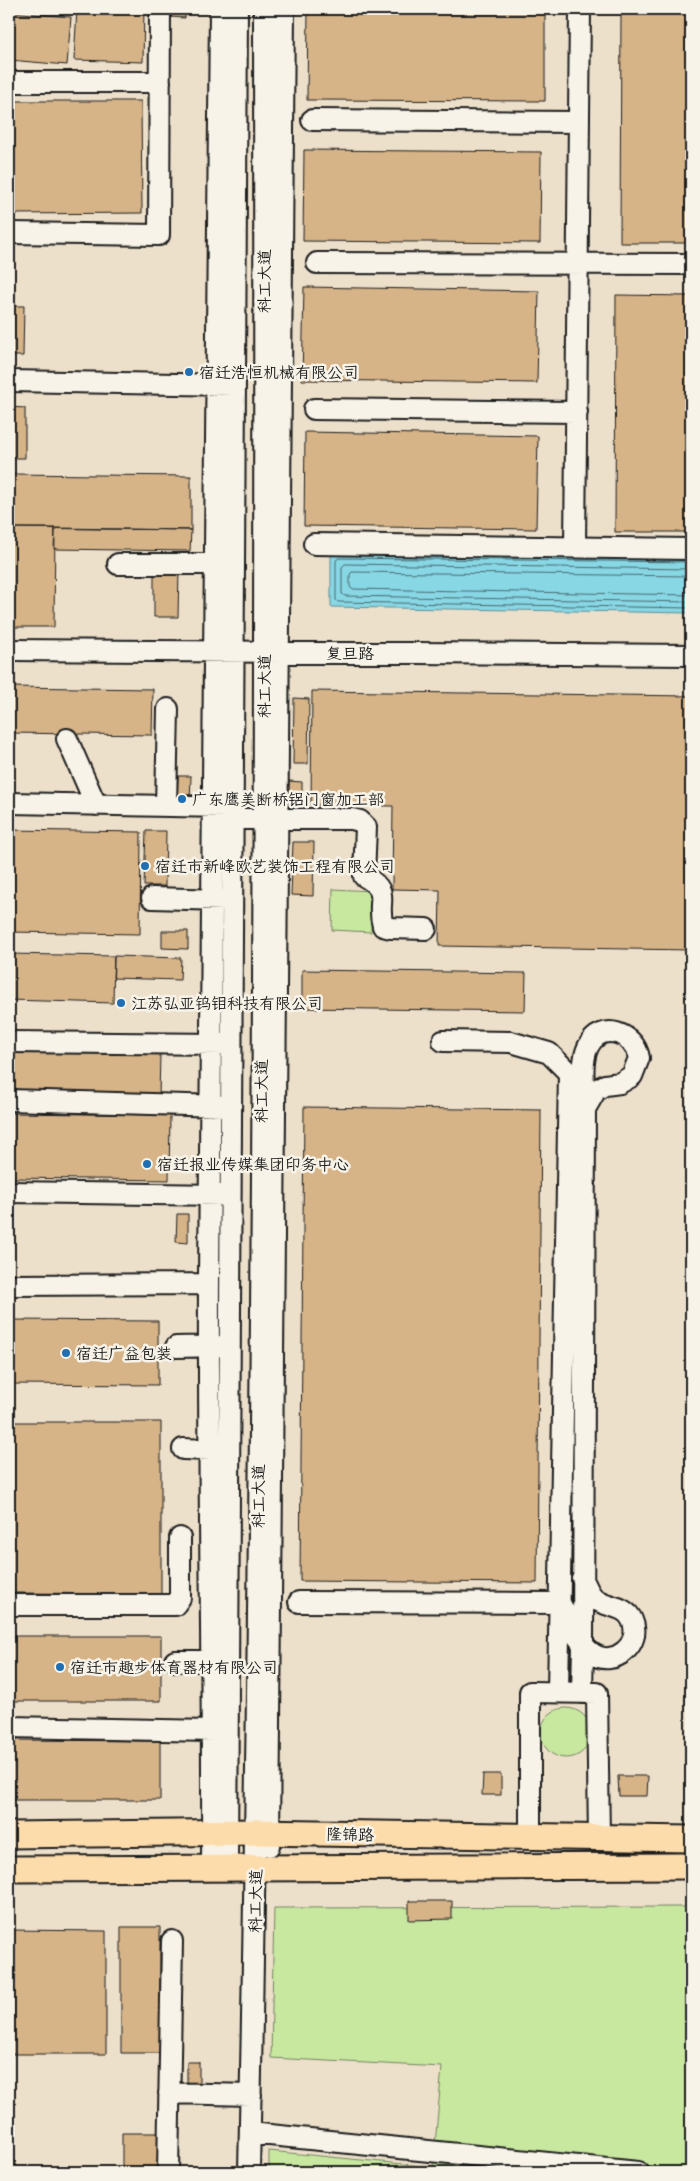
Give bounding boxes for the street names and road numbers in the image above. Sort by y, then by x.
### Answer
street label: 科工大道 [255,249,278,313]
street label: 复旦路 [326,644,374,667]
street label: 科工大道 [255,654,278,718]
street label: 科工大道 [252,1059,275,1123]
street label: 科工大道 [249,1464,272,1528]
street label: 隆锦路 [326,1825,374,1848]
street label: 科工大道 [245,1869,270,1933]

